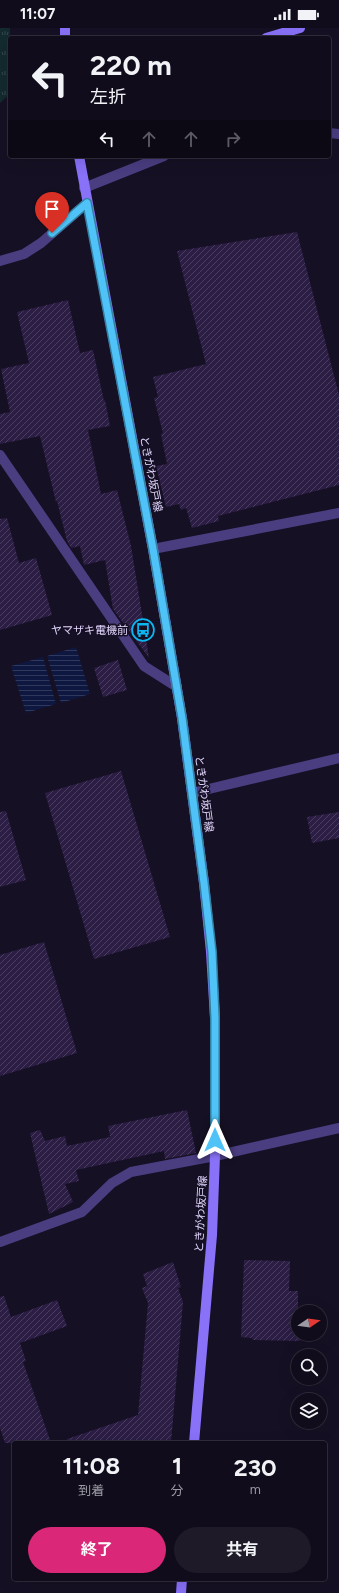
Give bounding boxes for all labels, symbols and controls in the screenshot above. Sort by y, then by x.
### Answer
text: 11:07 [20,5,55,23]
text: 220 m [90,48,172,82]
icon: left [24,52,76,104]
text: 左折 [90,86,126,108]
icon: left [96,128,118,150]
icon: ahead [138,128,160,150]
icon: ahead [180,128,202,150]
icon: right [222,128,244,150]
pin [35,192,69,233]
icon: arrive [41,198,63,220]
street label: ときがわ坂戸線 [137,435,165,513]
bus stop icon: ヤマザキ電機前 [130,617,156,643]
place label: ヤマザキ電機前 [51,624,128,637]
street label: ときがわ坂戸線 [192,755,216,833]
position arrow [194,1119,236,1161]
street label: ときがわ坂戸線 [192,1175,210,1253]
north arrow [291,1305,327,1341]
map controls [291,1305,327,1429]
button: search [291,1349,327,1385]
button: layers [291,1393,327,1429]
text: 11:08 [62,1451,120,1480]
text: 1 [172,1451,182,1480]
text: 230 [234,1453,277,1482]
text: m [250,1482,261,1497]
text: 到着 [78,1483,104,1498]
text: 分 [170,1483,183,1498]
button: 終了 [28,1527,166,1573]
button: 共有 [174,1527,311,1573]

